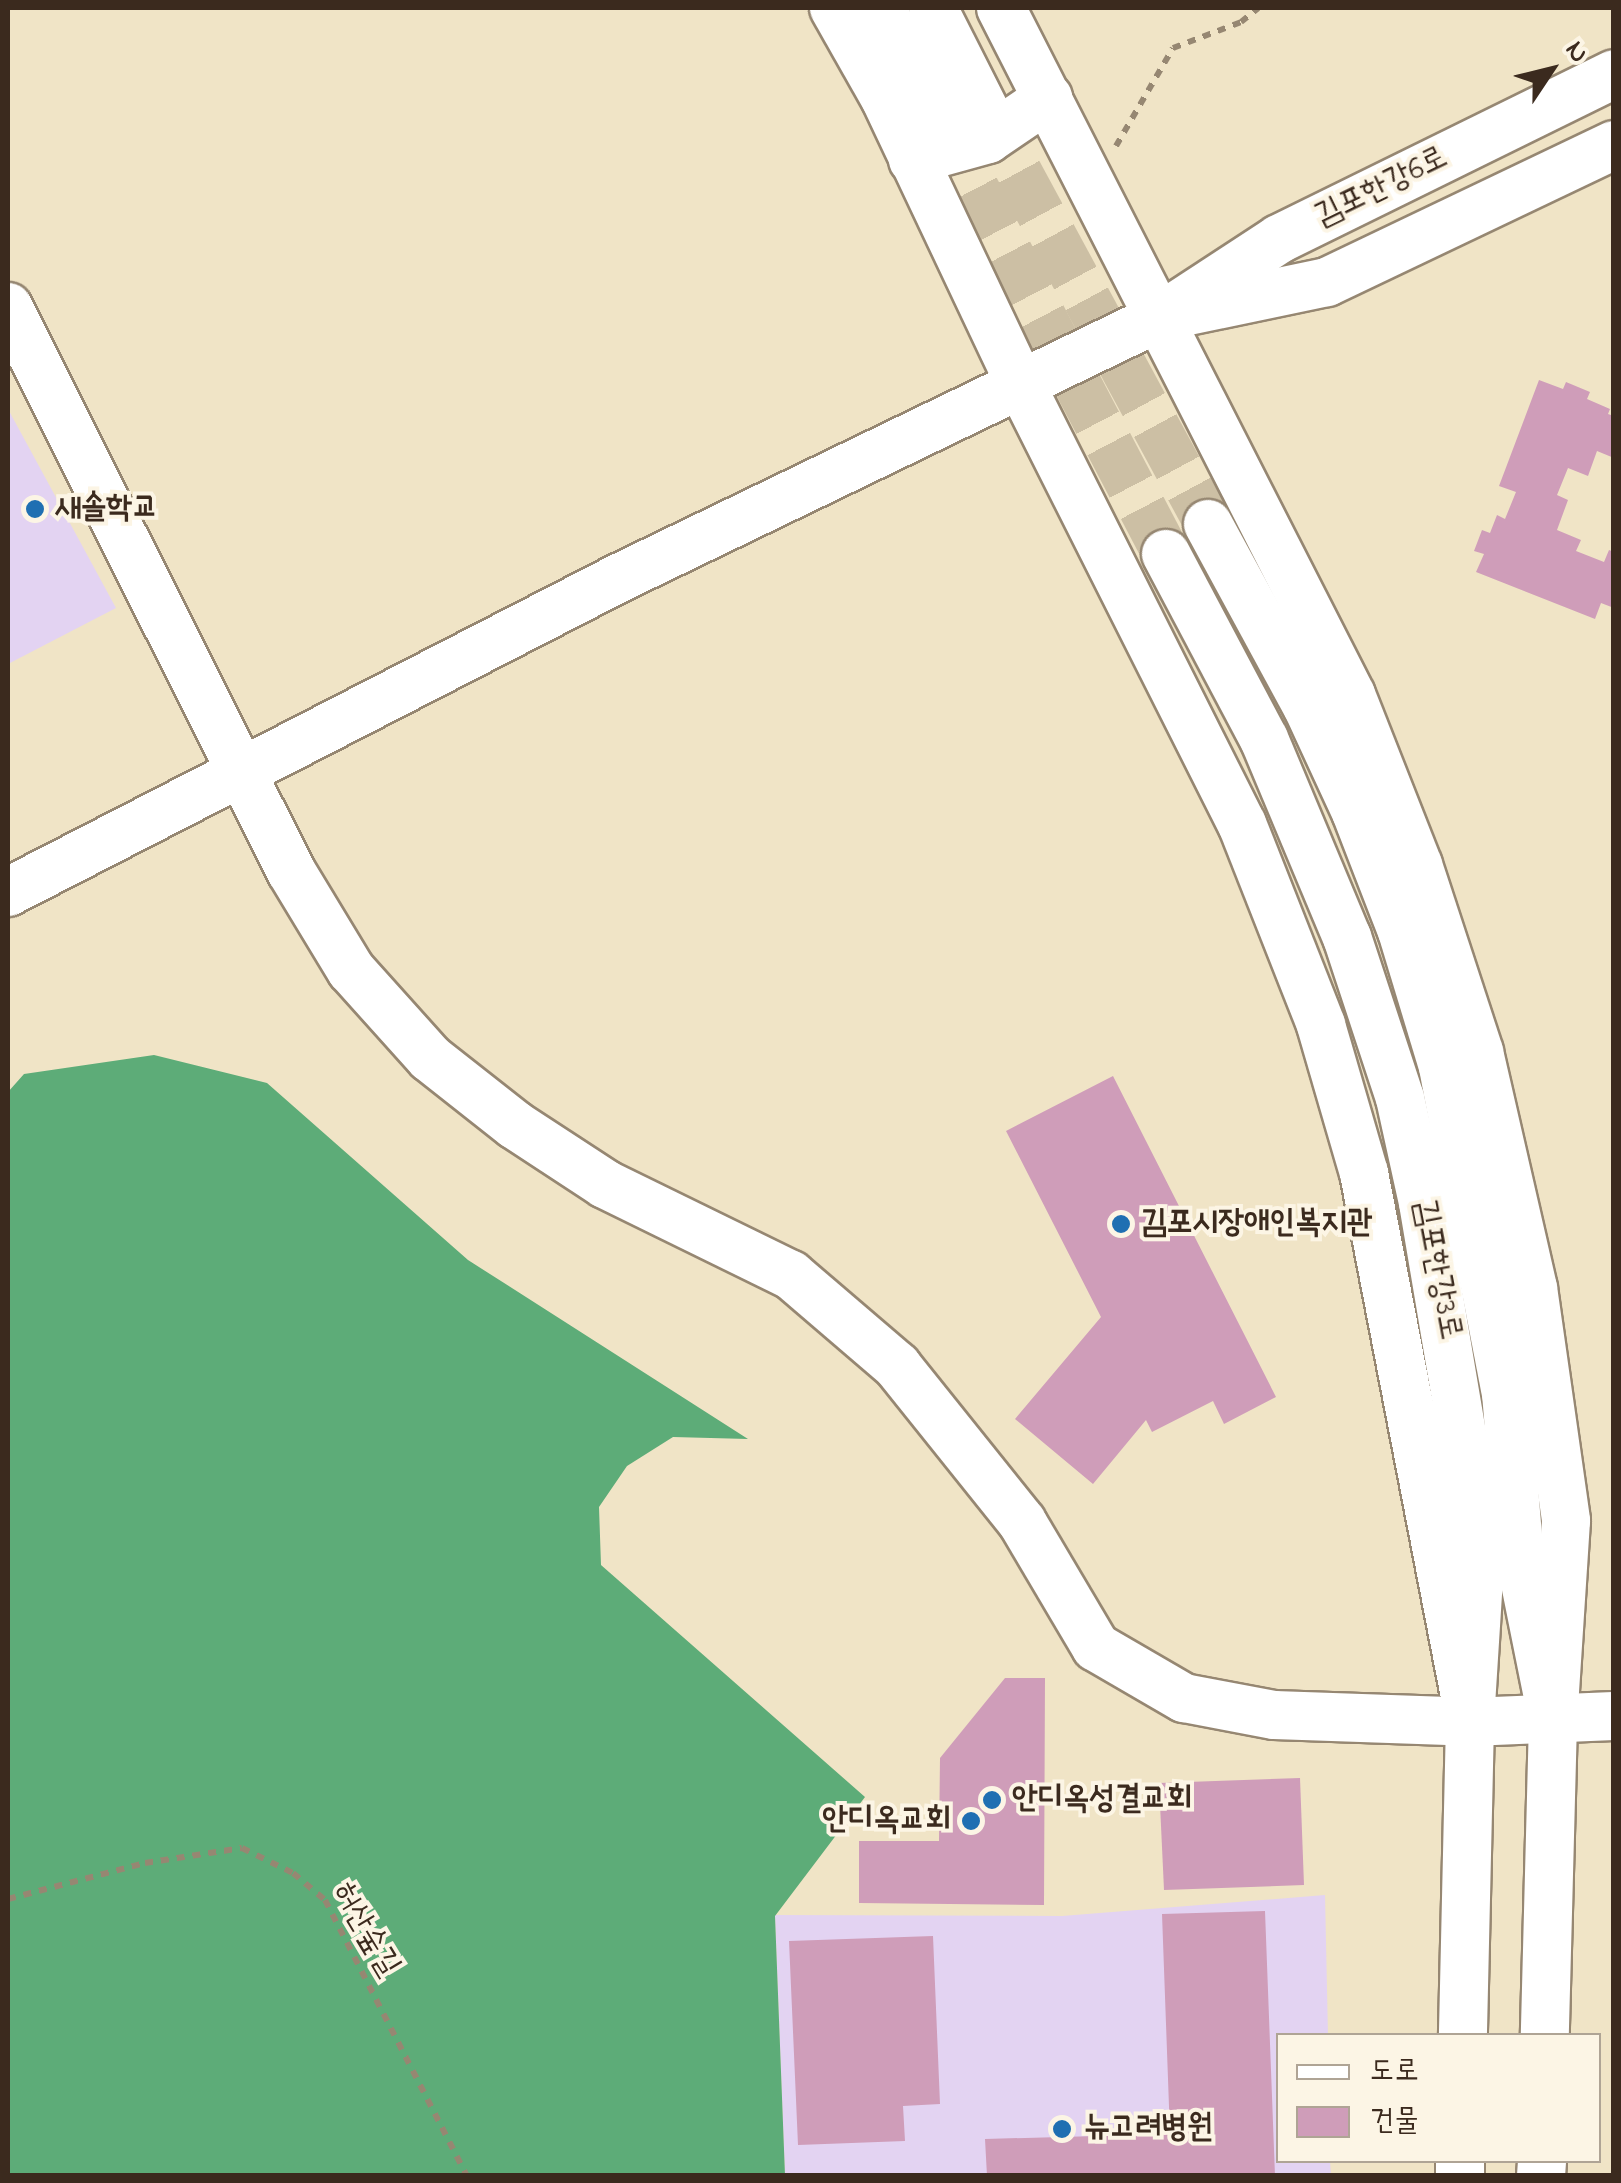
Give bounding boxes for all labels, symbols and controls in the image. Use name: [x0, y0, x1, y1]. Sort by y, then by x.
north arrow: [1501, 20, 1601, 120]
text: N: [1554, 33, 1598, 72]
street label: 김포한강6로: [1309, 139, 1455, 237]
place label: 새솔학교: [55, 490, 158, 528]
marker: 새솔학교: [24, 498, 46, 520]
street label: 김포한강3로: [1404, 1197, 1468, 1343]
place label: 김포시장애인복지관: [1141, 1205, 1373, 1243]
marker: 김포시장애인복지관: [1110, 1213, 1132, 1235]
place label: 안디옥성결교회: [1012, 1781, 1192, 1819]
marker: 안디옥성결교회: [981, 1789, 1003, 1811]
place label: 안디옥교회: [822, 1802, 951, 1840]
marker: 안디옥교회: [960, 1810, 982, 1832]
street label: 허산숲길: [321, 1876, 407, 1984]
legend: [1276, 2033, 1601, 2163]
text: 도로: [1370, 2050, 1418, 2094]
text: 건물: [1370, 2100, 1418, 2144]
place label: 뉴고려병원: [1084, 2110, 1213, 2148]
marker: 뉴고려병원: [1049, 2116, 1075, 2142]

